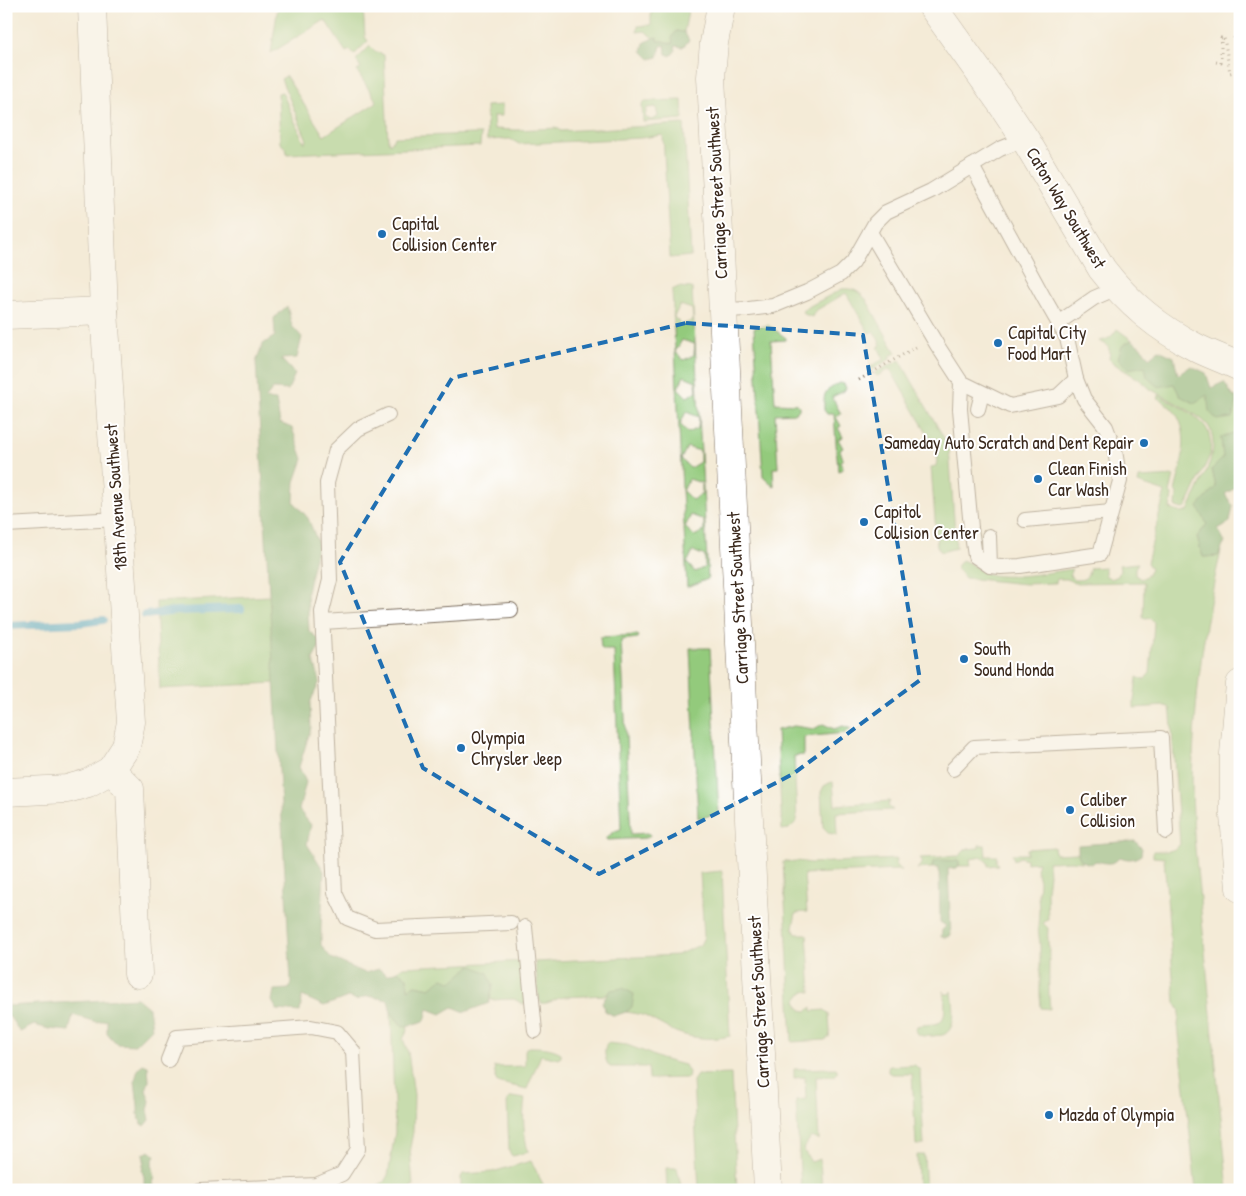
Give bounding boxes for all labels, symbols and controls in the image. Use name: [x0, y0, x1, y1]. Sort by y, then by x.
street label: Carriage Street Southwest: [699, 106, 733, 280]
street label: Caton Way Southwest: [1020, 142, 1113, 274]
place label: Capital Collision Center: [392, 211, 497, 257]
marker: Capital Collision Center: [376, 228, 388, 240]
place label: Capital City Food Mart: [1007, 320, 1087, 366]
marker: Capital City Food Mart: [992, 337, 1004, 349]
street label: 18th Avenue Southwest: [98, 422, 133, 571]
place label: Sameday Auto Scratch and Dent Repair: [884, 430, 1134, 455]
marker: Sameday Auto Scratch and Dent Repair: [1138, 437, 1150, 449]
place label: Clean Finish Car Wash: [1048, 456, 1127, 502]
marker: Clean Finish Car Wash: [1032, 473, 1044, 485]
place label: Capitol Collision Center: [874, 499, 979, 545]
street label: Carriage Street Southwest: [720, 511, 754, 685]
marker: Capitol Collision Center: [858, 516, 870, 528]
place label: South Sound Honda: [974, 636, 1054, 682]
marker: South Sound Honda: [958, 653, 970, 665]
place label: Olympia Chrysler Jeep: [471, 725, 562, 771]
marker: Olympia Chrysler Jeep: [455, 742, 467, 754]
place label: Caliber Collision: [1080, 787, 1135, 833]
marker: Caliber Collision: [1064, 804, 1076, 816]
street label: Carriage Street Southwest: [741, 915, 775, 1089]
place label: Mazda of Olympia: [1059, 1102, 1174, 1127]
marker: Mazda of Olympia: [1043, 1109, 1055, 1121]

